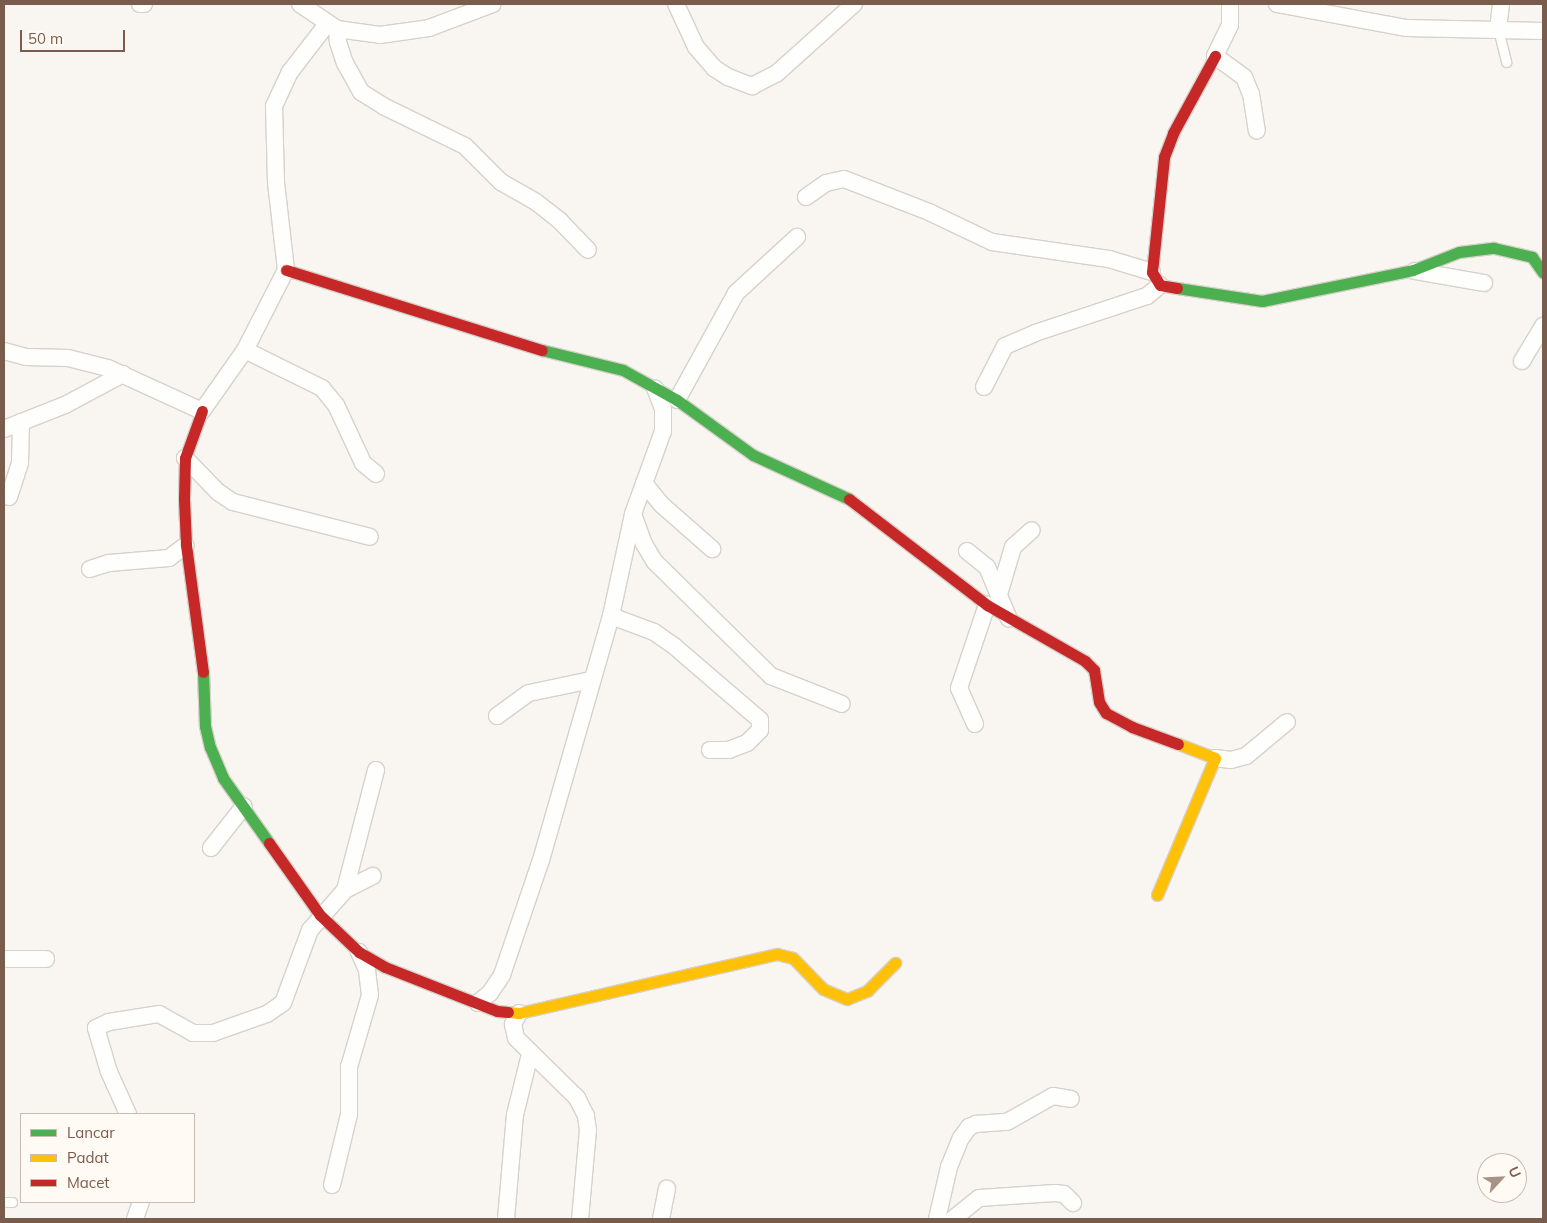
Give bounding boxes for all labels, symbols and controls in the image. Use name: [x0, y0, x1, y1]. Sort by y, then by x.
scale bar: [22, 20, 128, 52]
text: 50 m: [28, 29, 63, 48]
legend: [20, 1113, 195, 1203]
text: Lancar: [67, 1123, 115, 1142]
text: Padat: [67, 1148, 109, 1167]
north arrow: [1477, 1153, 1527, 1203]
text: U: [1504, 1164, 1525, 1181]
text: Macet: [67, 1173, 110, 1192]

